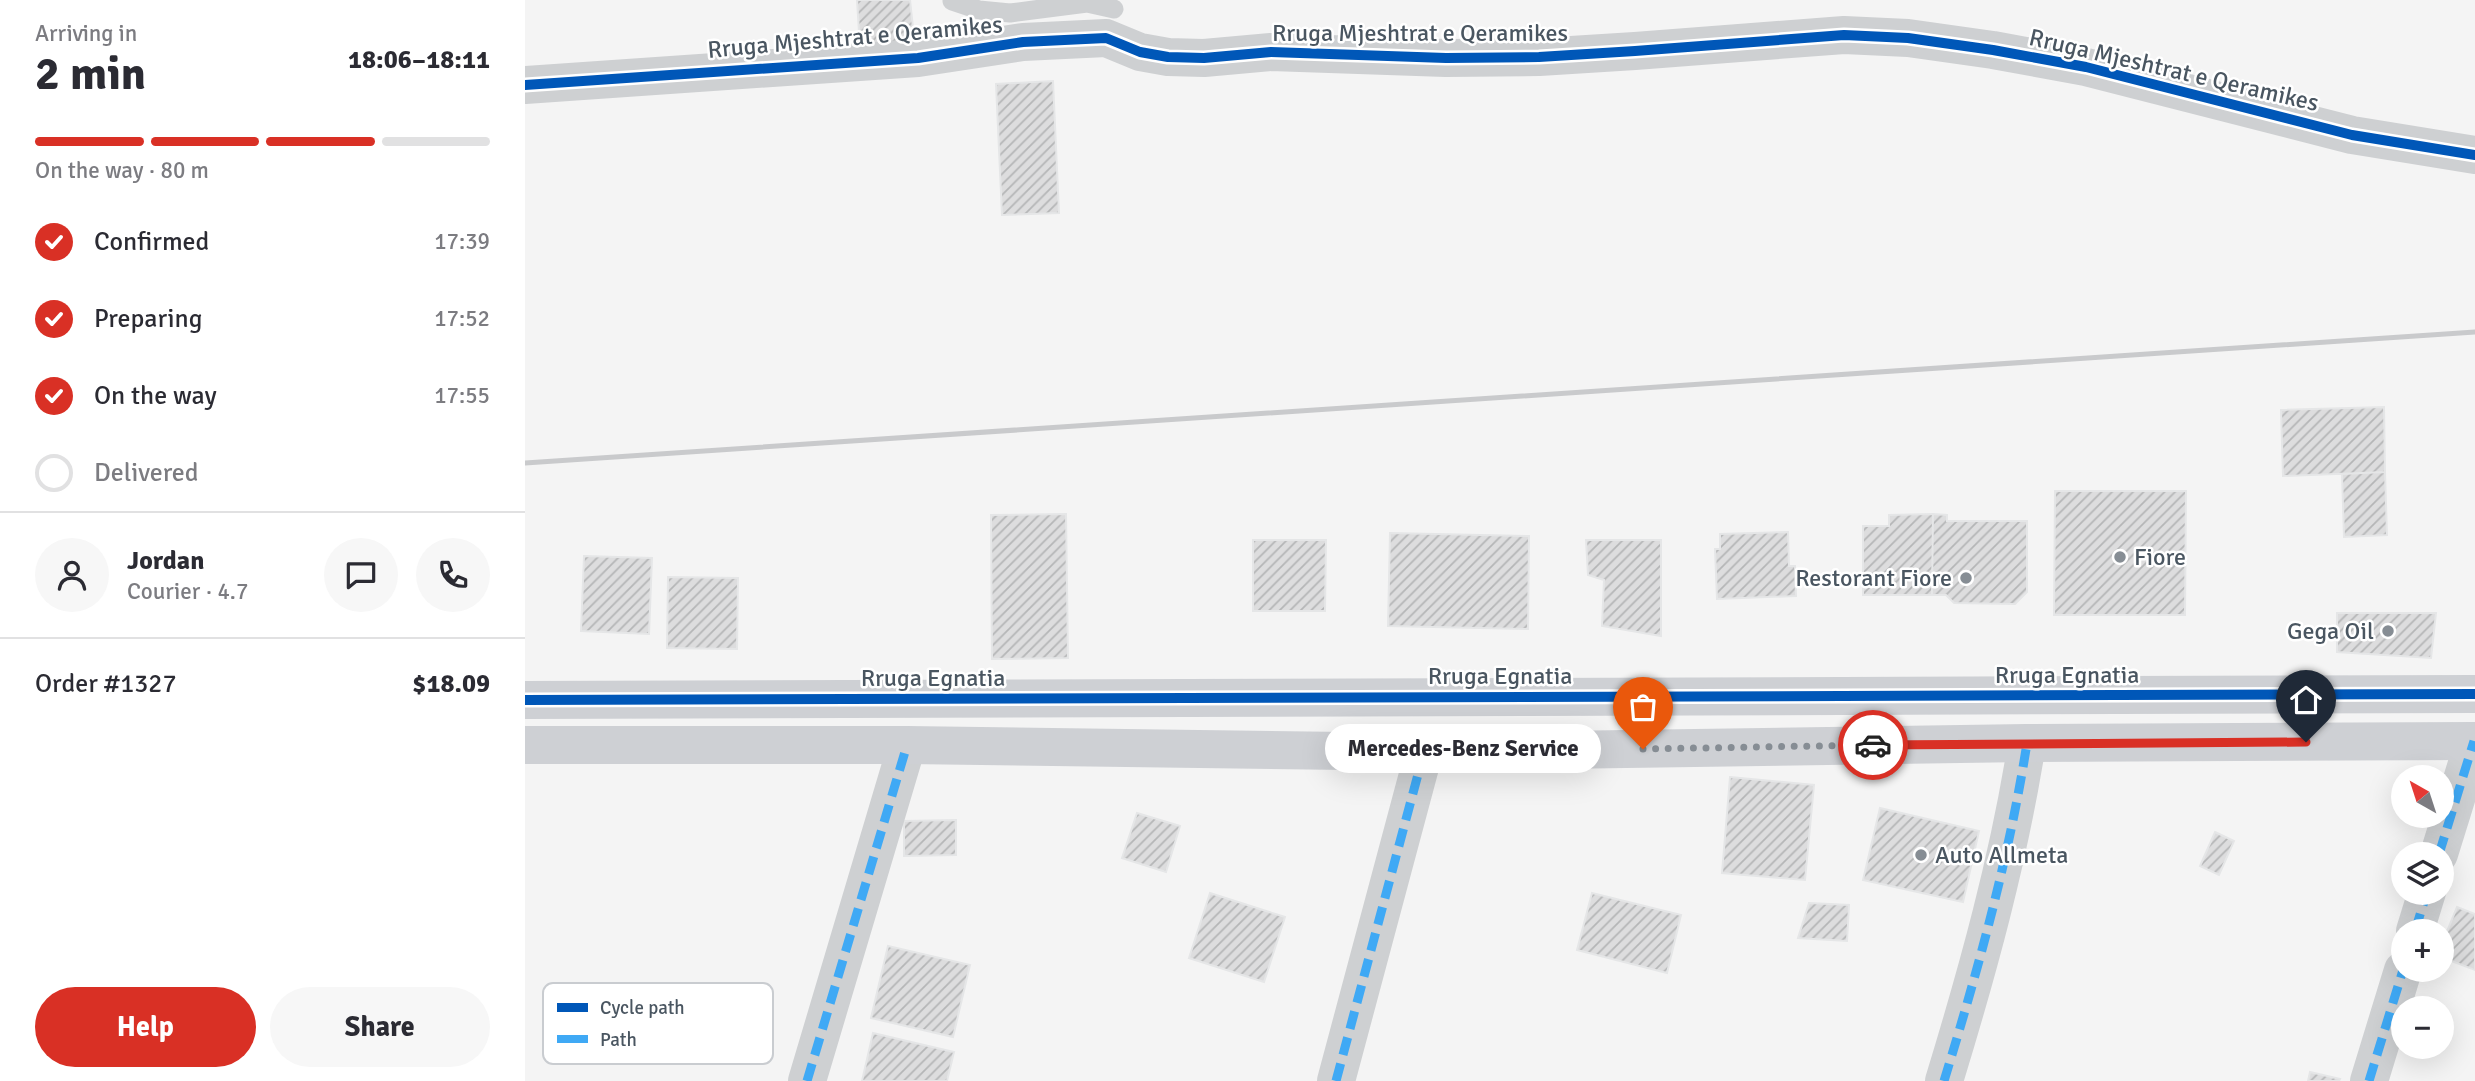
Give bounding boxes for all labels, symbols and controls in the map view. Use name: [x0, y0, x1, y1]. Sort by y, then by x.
street label: Rruga Mjeshtrat e Qeramikes: [706, 9, 1004, 65]
street label: Rruga Mjeshtrat e Qeramikes: [1272, 18, 1568, 48]
text: Arriving in: [35, 19, 137, 48]
street label: Rruga Mjeshtrat e Qeramikes: [2026, 22, 2322, 118]
text: 18:06–18:11: [348, 44, 490, 76]
text: 2 min: [35, 46, 146, 102]
text: On the way · 80 m: [35, 156, 209, 185]
icon: check: [35, 223, 73, 261]
text: Confirmed: [94, 226, 209, 258]
text: 17:39: [434, 227, 490, 256]
icon: check: [35, 300, 73, 338]
text: Preparing: [94, 303, 202, 335]
text: 17:52: [434, 304, 490, 333]
icon: check: [35, 377, 73, 415]
text: On the way: [94, 380, 217, 412]
text: 17:55: [434, 381, 490, 410]
text: Delivered: [94, 457, 199, 489]
button: person: [35, 538, 109, 612]
button: chat: [324, 538, 398, 612]
button: phone: [416, 538, 490, 612]
place label: Fiore: [2134, 542, 2186, 572]
text: Jordan: [127, 545, 204, 577]
marker: Fiore: [2112, 549, 2128, 565]
place label: Restorant Fiore: [1795, 563, 1952, 593]
marker: Restorant Fiore: [1958, 570, 1974, 586]
text: Courier · 4.7: [127, 577, 248, 606]
place label: Gega Oil: [2287, 616, 2374, 646]
marker: Gega Oil: [2380, 623, 2396, 639]
street label: Rruga Egnatia: [1995, 660, 2139, 690]
street label: Rruga Egnatia: [1428, 661, 1572, 691]
street label: Rruga Egnatia: [861, 663, 1005, 693]
text: Order #1327: [35, 668, 176, 700]
text: $18.09: [412, 668, 490, 700]
pin: [2276, 670, 2336, 742]
pin: [1613, 677, 1673, 749]
icon: home: [2287, 681, 2325, 719]
icon: bag: [1624, 688, 1662, 726]
courier: [1838, 710, 1908, 780]
callout: Mercedes-Benz Service: [1325, 724, 1601, 774]
icon: car: [1854, 726, 1892, 764]
text: Mercedes-Benz Service: [1347, 734, 1579, 763]
north arrow: [2391, 765, 2453, 828]
map controls: [2391, 765, 2454, 1059]
place label: Auto Allmeta: [1935, 840, 2068, 870]
button: layers: [2391, 842, 2454, 905]
marker: Auto Allmeta: [1913, 847, 1929, 863]
button: +: [2391, 919, 2454, 982]
legend: [543, 983, 773, 1064]
button: Help: [35, 987, 256, 1067]
button: Share: [270, 987, 490, 1067]
text: Cycle path: [600, 996, 685, 1020]
button: −: [2391, 996, 2454, 1059]
text: Path: [600, 1028, 637, 1052]

